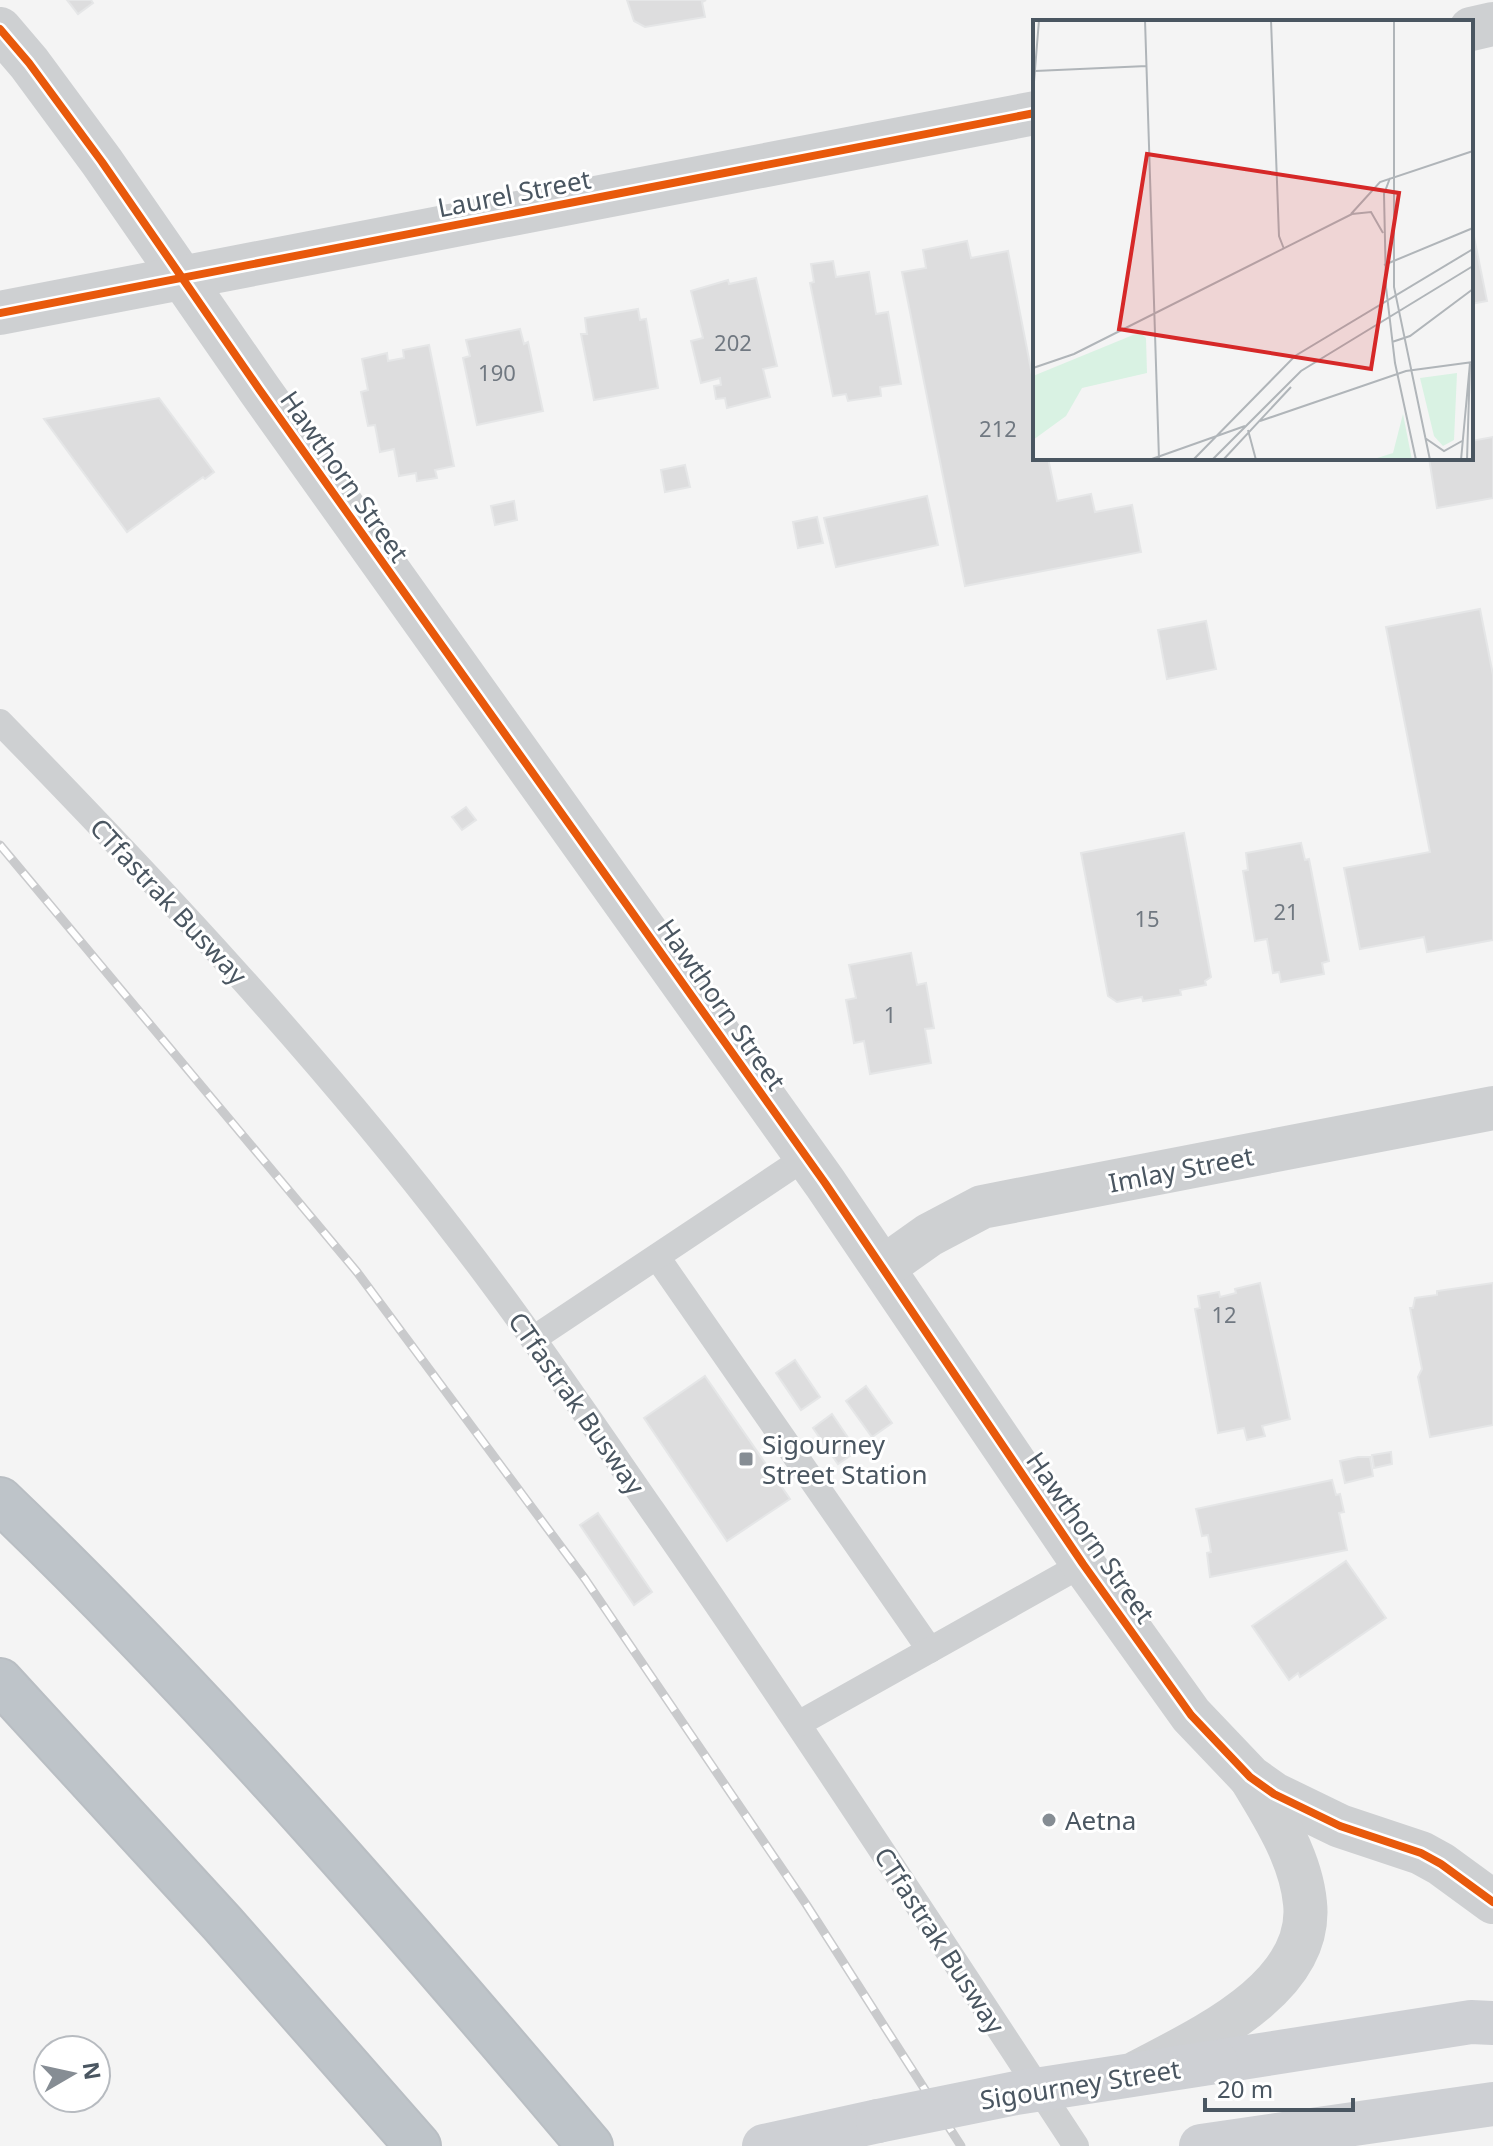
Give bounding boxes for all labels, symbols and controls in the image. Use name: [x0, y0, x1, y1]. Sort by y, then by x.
inset map: [1033, 20, 1473, 460]
street label: Laurel Street: [434, 161, 594, 225]
house number: 202: [714, 327, 752, 357]
house number: 190: [478, 357, 516, 387]
street label: Hawthorn Street: [272, 383, 418, 569]
house number: 212: [979, 413, 1017, 443]
street label: CTfastrak Busway: [82, 810, 256, 993]
house number: 21: [1273, 896, 1299, 926]
house number: 15: [1134, 903, 1160, 933]
street label: Hawthorn Street: [649, 911, 795, 1097]
house number: 1: [884, 999, 896, 1029]
street label: Imlay Street: [1105, 1137, 1257, 1201]
house number: 12: [1211, 1299, 1237, 1329]
street label: CTfastrak Busway: [500, 1304, 654, 1502]
place label: Sigourney Street Station: [762, 1426, 928, 1492]
street label: Hawthorn Street: [1018, 1444, 1164, 1630]
marker: Sigourney Street Station: [737, 1450, 755, 1468]
place label: Aetna: [1065, 1802, 1136, 1838]
marker: Aetna: [1040, 1811, 1058, 1829]
street label: CTfastrak Busway: [866, 1840, 1014, 2041]
north arrow: [32, 2034, 112, 2114]
street label: Sigourney Street: [977, 2050, 1183, 2118]
text: N: [77, 2060, 109, 2082]
scale bar: [1205, 2062, 1353, 2112]
text: 20 m: [1217, 2072, 1273, 2105]

